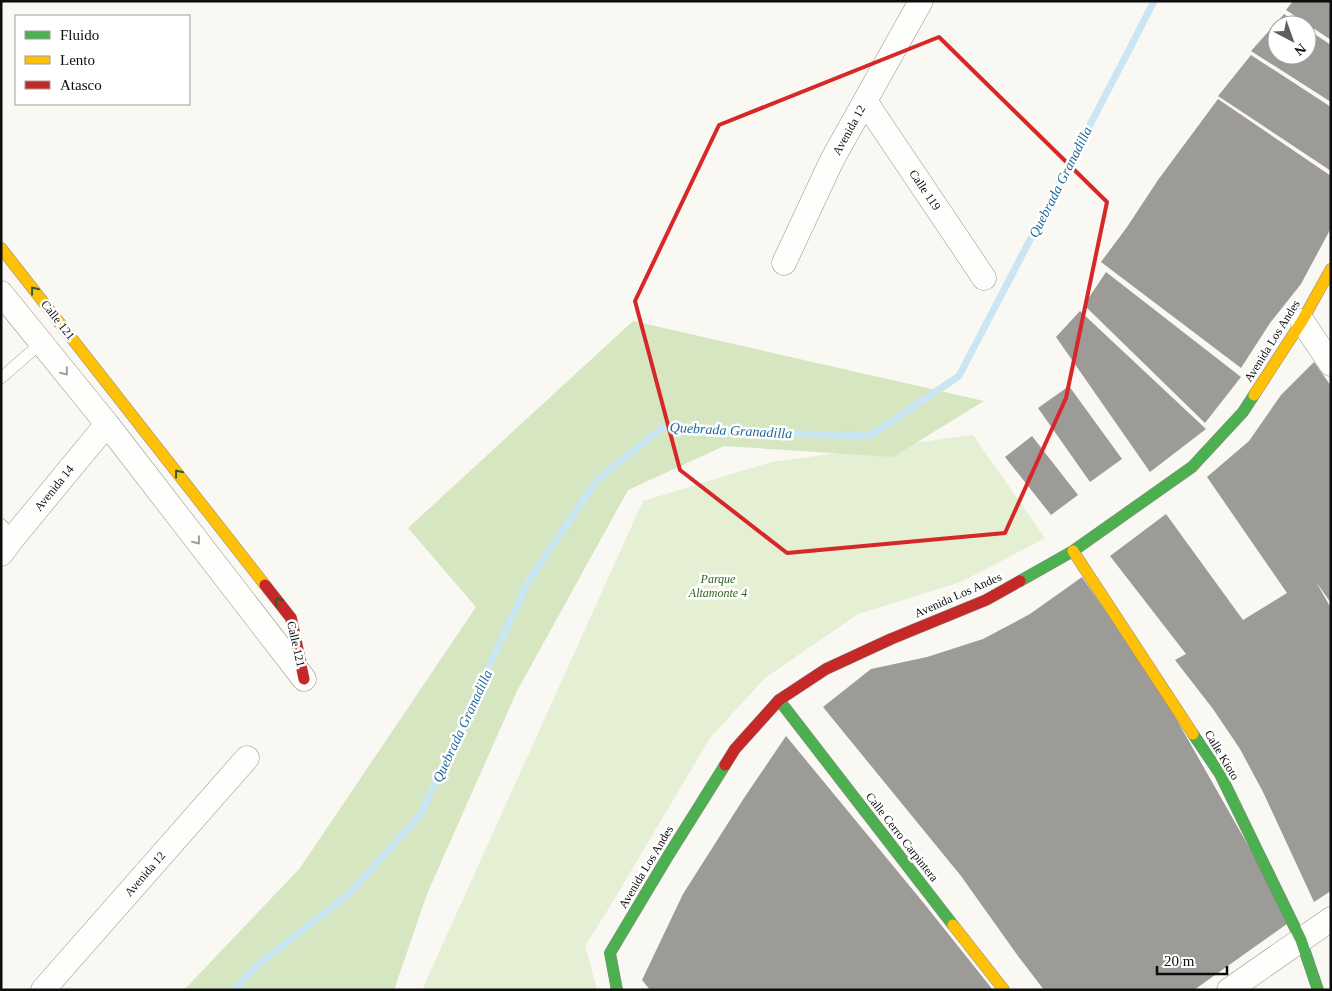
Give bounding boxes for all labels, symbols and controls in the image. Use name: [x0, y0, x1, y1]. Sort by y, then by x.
legend: [15, 15, 190, 105]
north arrow: [1267, 15, 1317, 65]
text: Fluido: [60, 27, 99, 43]
text: N: [1291, 40, 1309, 58]
text: Lento: [60, 52, 95, 68]
text: Atasco: [60, 77, 102, 93]
street label: Avenida 12: [830, 103, 868, 157]
water label: Quebrada Granadilla: [1026, 124, 1095, 240]
street label: Calle 119: [906, 167, 944, 213]
one-way arrow: [31, 286, 40, 296]
street label: Calle 121: [38, 297, 78, 343]
street label: Avenida Los Andes: [1241, 297, 1303, 384]
one-way arrow: [59, 366, 67, 375]
water label: Quebrada Granadilla: [669, 420, 793, 441]
street label: Avenida 14: [31, 462, 77, 514]
one-way arrow: [175, 470, 183, 479]
one-way arrow: [192, 535, 200, 544]
street label: Avenida Los Andes: [912, 569, 1004, 620]
park label: Parque Altamonte 4: [688, 572, 747, 600]
one-way arrow: [275, 597, 284, 607]
street label: Calle 121: [284, 620, 308, 668]
water label: Quebrada Granadilla: [430, 668, 495, 785]
street label: Calle Kioto: [1202, 728, 1242, 782]
street label: Calle Cerro Carpintera: [863, 790, 942, 885]
street label: Avenida Los Andes: [616, 823, 676, 911]
street label: Avenida 12: [122, 849, 168, 899]
scale bar: [1157, 944, 1227, 976]
text: 20 m: [1164, 953, 1195, 969]

